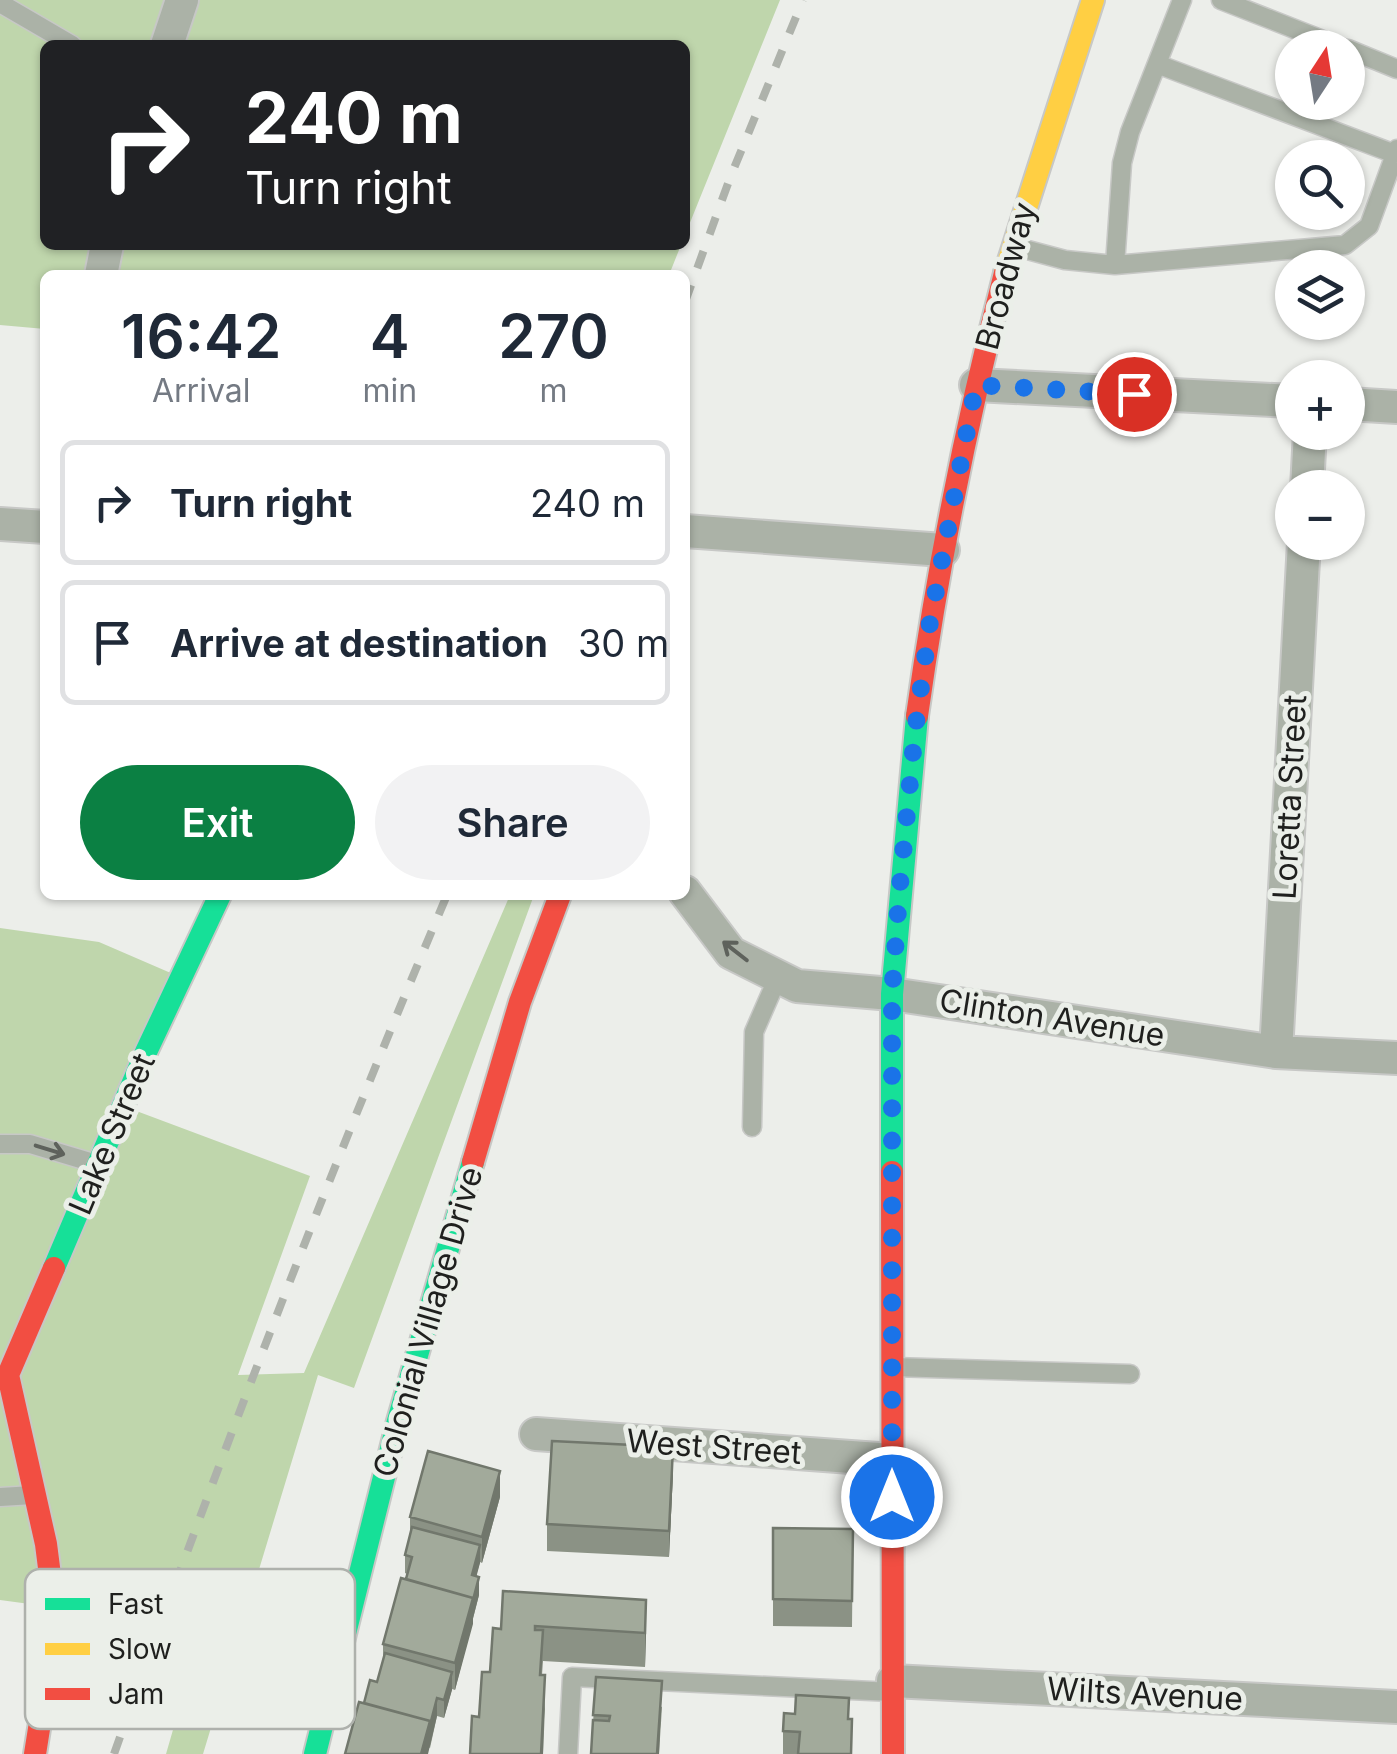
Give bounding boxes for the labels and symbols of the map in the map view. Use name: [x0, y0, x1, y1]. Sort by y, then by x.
north arrow: [1275, 30, 1365, 120]
street label: Broadway: [967, 198, 1044, 354]
pin: [1092, 352, 1177, 437]
street label: Loretta Street: [1265, 694, 1314, 900]
one-way arrow: [722, 941, 749, 963]
street label: Clinton Avenue: [937, 980, 1167, 1055]
street label: Lake Street: [60, 1048, 163, 1220]
one-way arrow: [34, 1142, 65, 1160]
street label: Colonial Village Drive: [365, 1162, 490, 1481]
street label: West Street: [625, 1421, 803, 1472]
position arrow: [840, 1445, 944, 1549]
legend: [25, 1569, 355, 1729]
text: Fast: [108, 1587, 164, 1621]
text: Slow: [108, 1632, 172, 1666]
street label: Wilts Avenue: [1046, 1669, 1244, 1718]
text: Jam: [108, 1677, 164, 1711]

